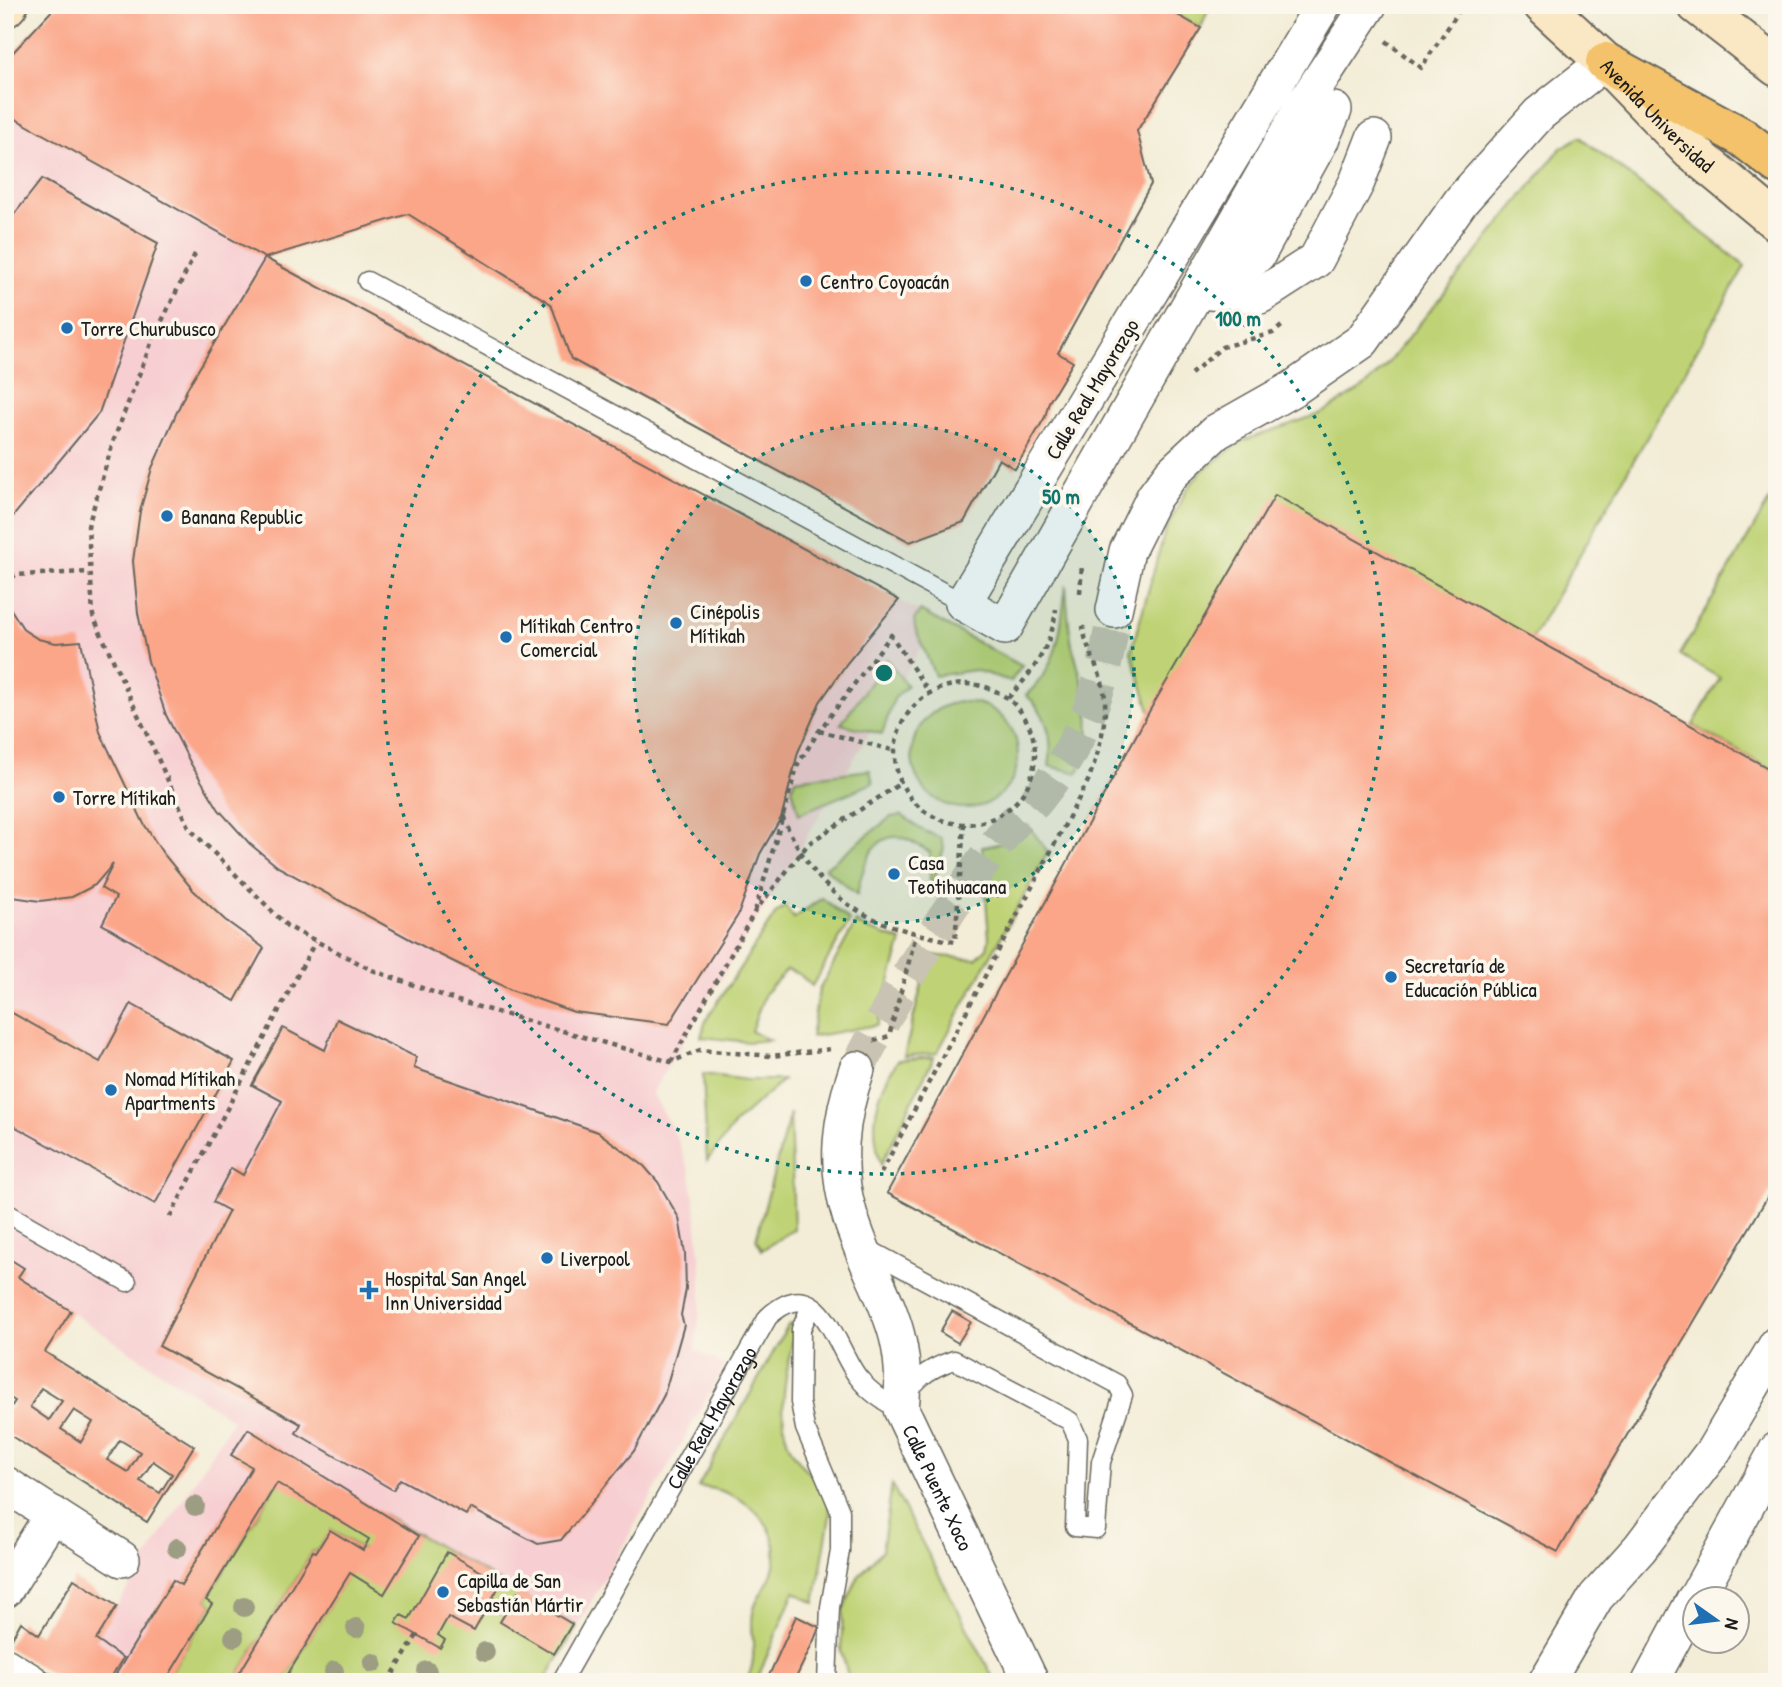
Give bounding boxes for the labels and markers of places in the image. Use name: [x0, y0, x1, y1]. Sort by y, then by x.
place label: Centro Coyoacán: [820, 267, 949, 296]
marker: Centro Coyoacán: [798, 273, 814, 289]
place label: Torre Churubusco: [81, 314, 216, 343]
marker: Torre Churubusco: [59, 320, 75, 336]
place label: Banana Republic: [181, 502, 303, 531]
marker: Banana Republic: [159, 508, 175, 524]
place label: Cinépolis Mítikah: [690, 597, 760, 650]
place label: Mítikah Centro Comercial: [520, 611, 633, 664]
marker: Cinépolis Mítikah: [668, 615, 684, 631]
marker: Mítikah Centro Comercial: [498, 629, 514, 645]
centre of rings: [872, 661, 896, 685]
place label: Torre Mítikah: [73, 783, 176, 812]
marker: Torre Mítikah: [51, 789, 67, 805]
place label: Casa Teotihuacana: [908, 848, 1006, 901]
marker: Casa Teotihuacana: [886, 866, 902, 882]
place label: Secretaría de Educación Pública: [1405, 951, 1537, 1004]
marker: Secretaría de Educación Pública: [1383, 969, 1399, 985]
place label: Nomad Mítikah Apartments: [125, 1064, 235, 1117]
marker: Nomad Mítikah Apartments: [103, 1082, 119, 1098]
place label: Liverpool: [561, 1244, 630, 1273]
marker: Liverpool: [539, 1250, 555, 1266]
place label: Hospital San Angel Inn Universidad: [385, 1264, 527, 1317]
marker: Hospital San Angel Inn Universidad: [359, 1280, 379, 1300]
place label: Capilla de San Sebastián Mártir: [457, 1566, 583, 1619]
marker: Capilla de San Sebastián Mártir: [435, 1584, 451, 1600]

